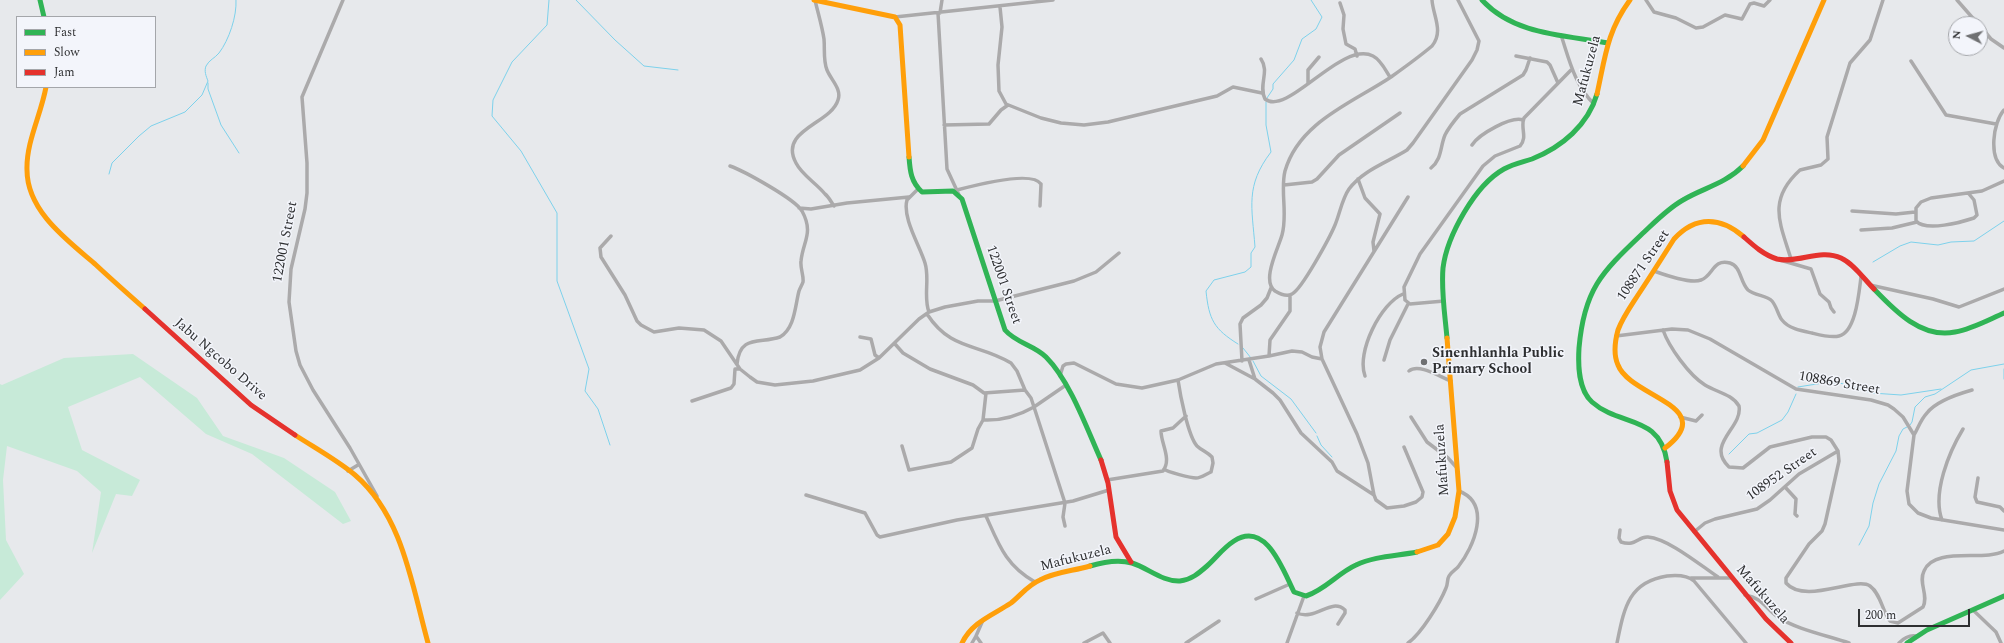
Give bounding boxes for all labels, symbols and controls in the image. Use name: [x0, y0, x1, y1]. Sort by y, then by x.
legend: [16, 16, 156, 88]
north arrow: [1948, 16, 1988, 56]
text: Fast: [54, 23, 76, 42]
text: N: [1948, 29, 1965, 40]
street label: Mafukuzela: [1570, 34, 1606, 108]
text: Slow: [54, 43, 79, 62]
text: Jam: [54, 63, 75, 82]
street label: 122001 Street: [270, 200, 302, 284]
street label: 108871 Street: [1614, 227, 1674, 305]
street label: 122001 Street: [982, 243, 1024, 327]
street label: Jabu Ngcobo Drive: [170, 315, 270, 405]
place label: Sinenhlanhla Public Primary School: [1432, 346, 1564, 378]
marker: Sinenhlanhla Public Primary School: [1419, 357, 1429, 367]
street label: 108869 Street: [1797, 369, 1881, 399]
street label: Mafukuzela: [1432, 423, 1454, 497]
street label: 108952 Street: [1744, 445, 1820, 505]
street label: Mafukuzela: [1039, 542, 1113, 576]
street label: Mafukuzela: [1732, 562, 1792, 628]
scale bar: [1860, 601, 1972, 627]
text: 200 m: [1865, 606, 1896, 625]

